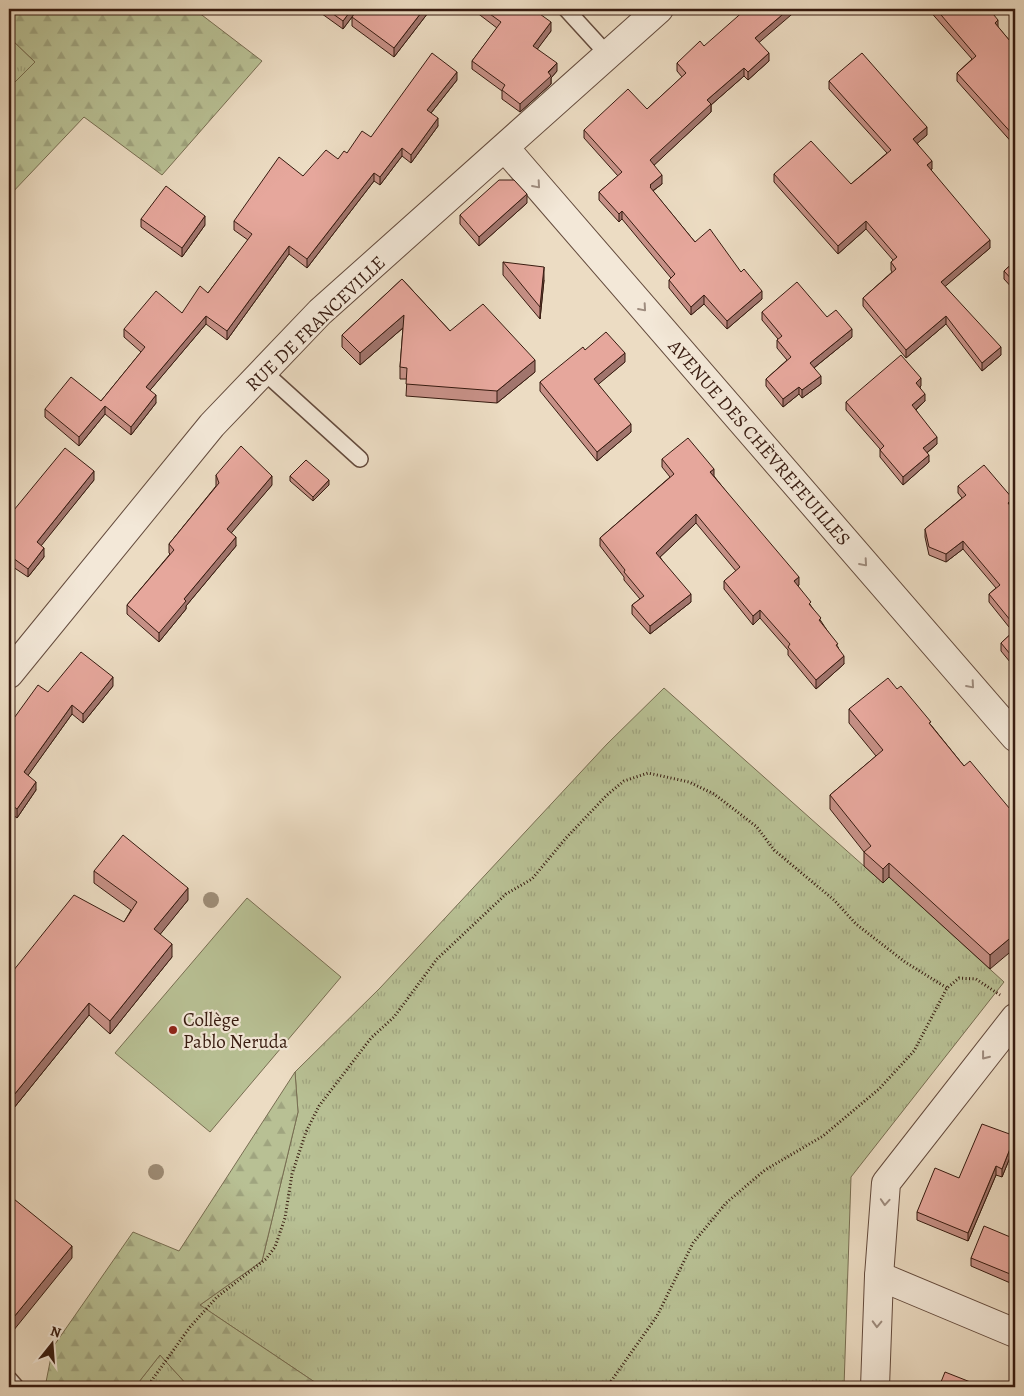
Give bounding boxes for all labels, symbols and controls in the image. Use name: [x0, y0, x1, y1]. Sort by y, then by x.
one-way arrow: [531, 179, 540, 188]
street label: RUE DE FRANCEVILLE: [240, 250, 391, 397]
one-way arrow: [637, 302, 646, 311]
street label: AVENUE DES CHÈVREFEUILLES: [662, 333, 856, 551]
one-way arrow: [858, 557, 867, 566]
one-way arrow: [965, 680, 974, 689]
place label: Collège Pablo Neruda: [183, 1007, 288, 1055]
marker: Collège Pablo Neruda: [167, 1024, 179, 1036]
one-way arrow: [983, 1050, 991, 1059]
one-way arrow: [879, 1198, 890, 1206]
north arrow: [28, 1318, 78, 1368]
one-way arrow: [872, 1320, 883, 1328]
text: N: [48, 1321, 63, 1343]

